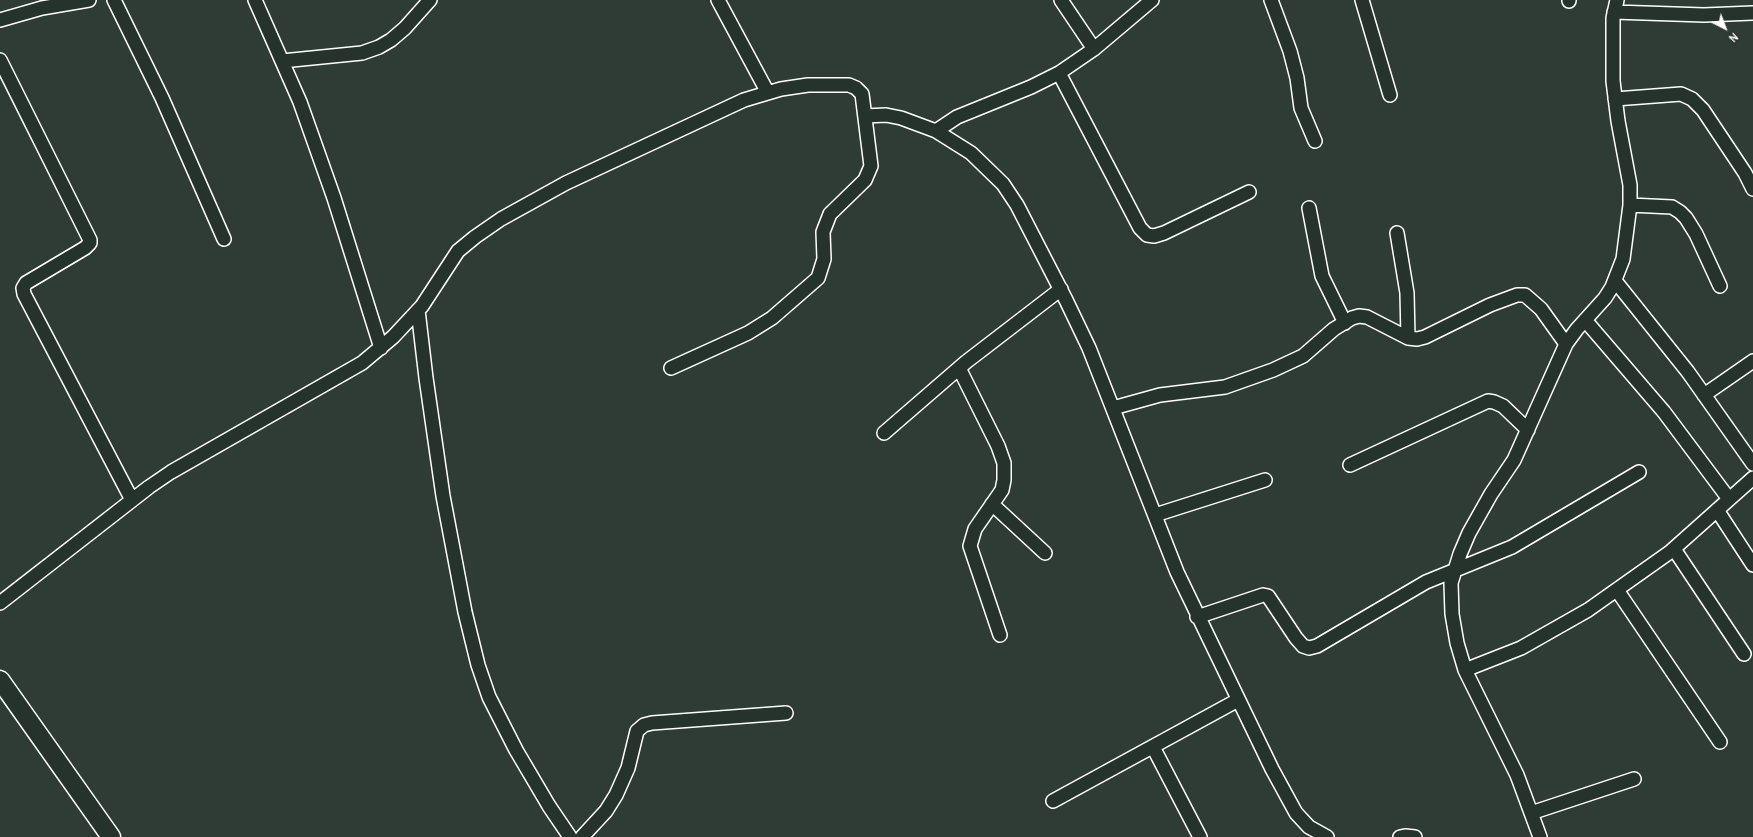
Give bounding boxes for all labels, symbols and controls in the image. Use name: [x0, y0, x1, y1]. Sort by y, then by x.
north arrow: [1705, 8, 1745, 48]
text: N: [1726, 30, 1740, 45]

